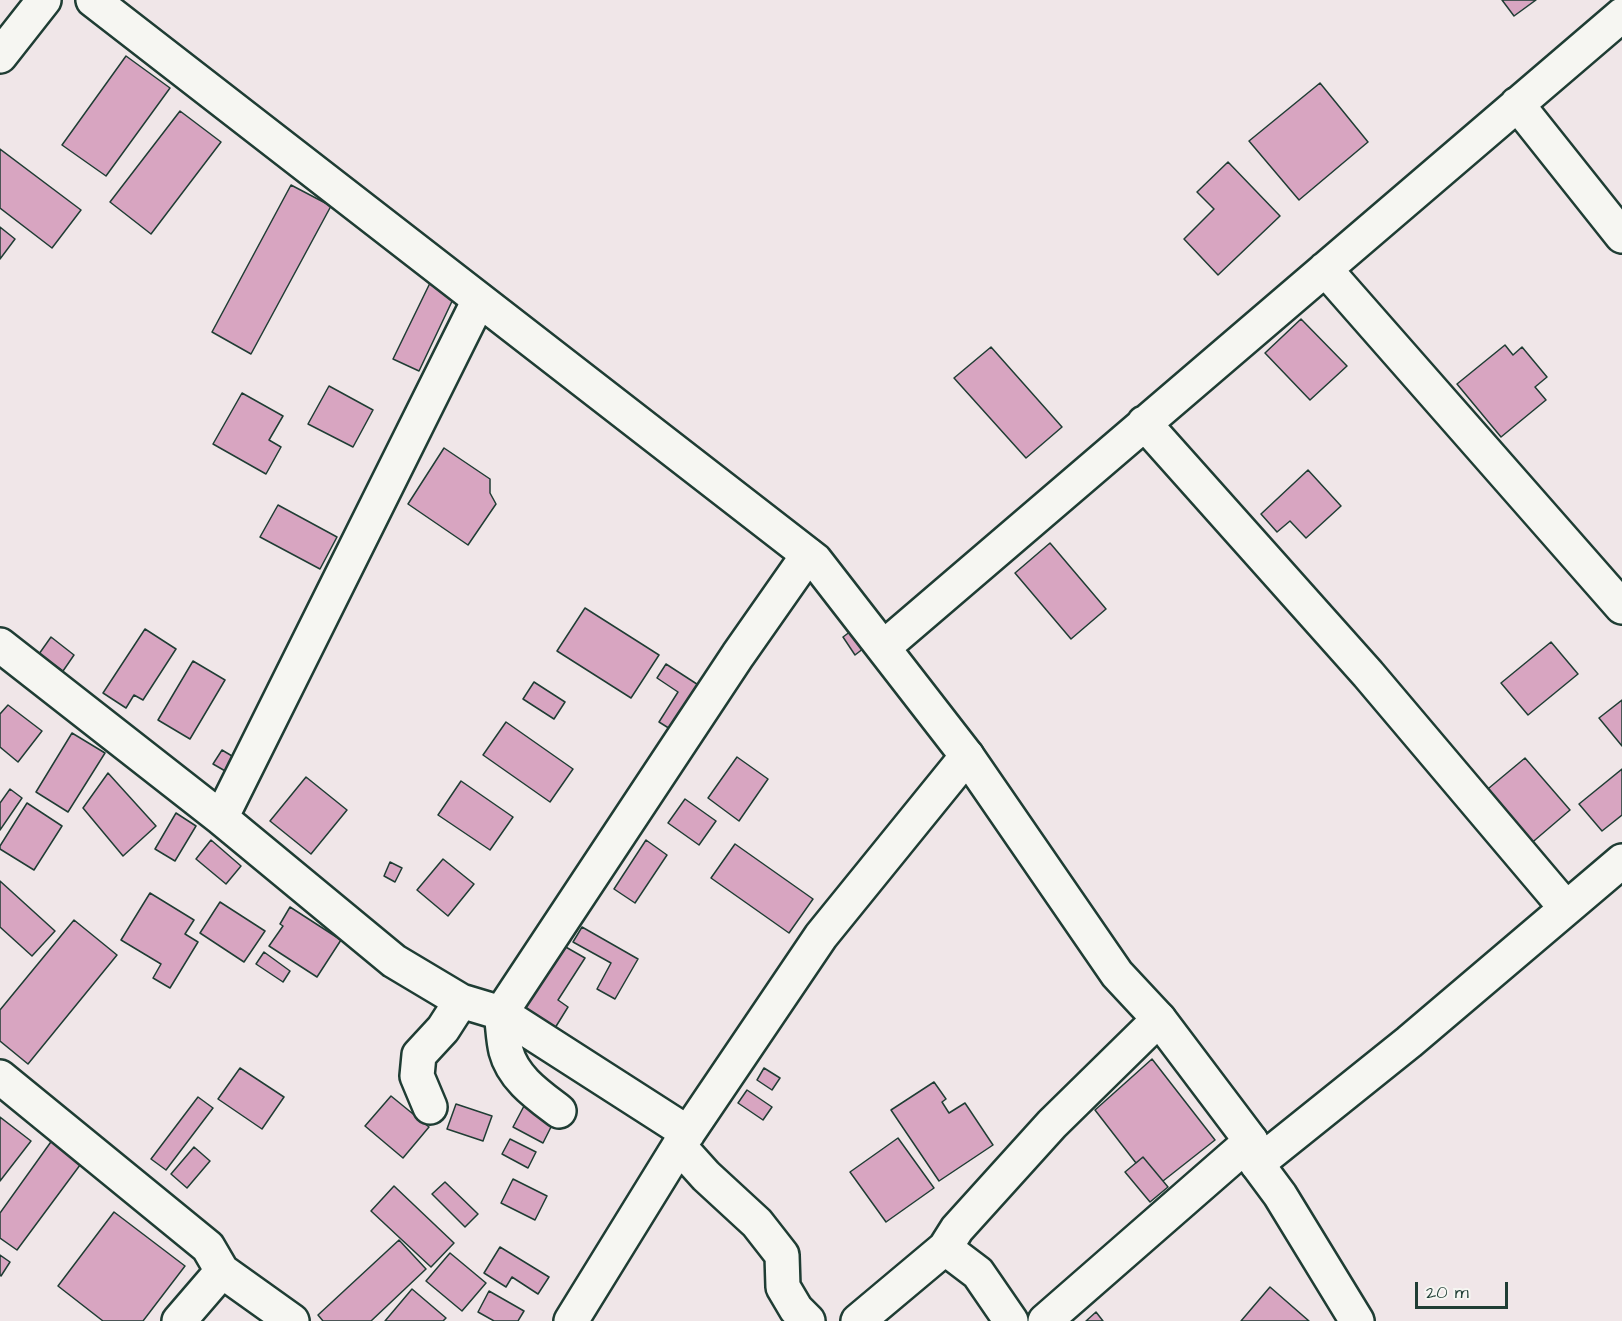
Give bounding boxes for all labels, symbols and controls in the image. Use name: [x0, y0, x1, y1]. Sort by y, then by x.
scale bar: [1418, 1270, 1511, 1308]
text: 20 m: [1426, 1280, 1469, 1305]

